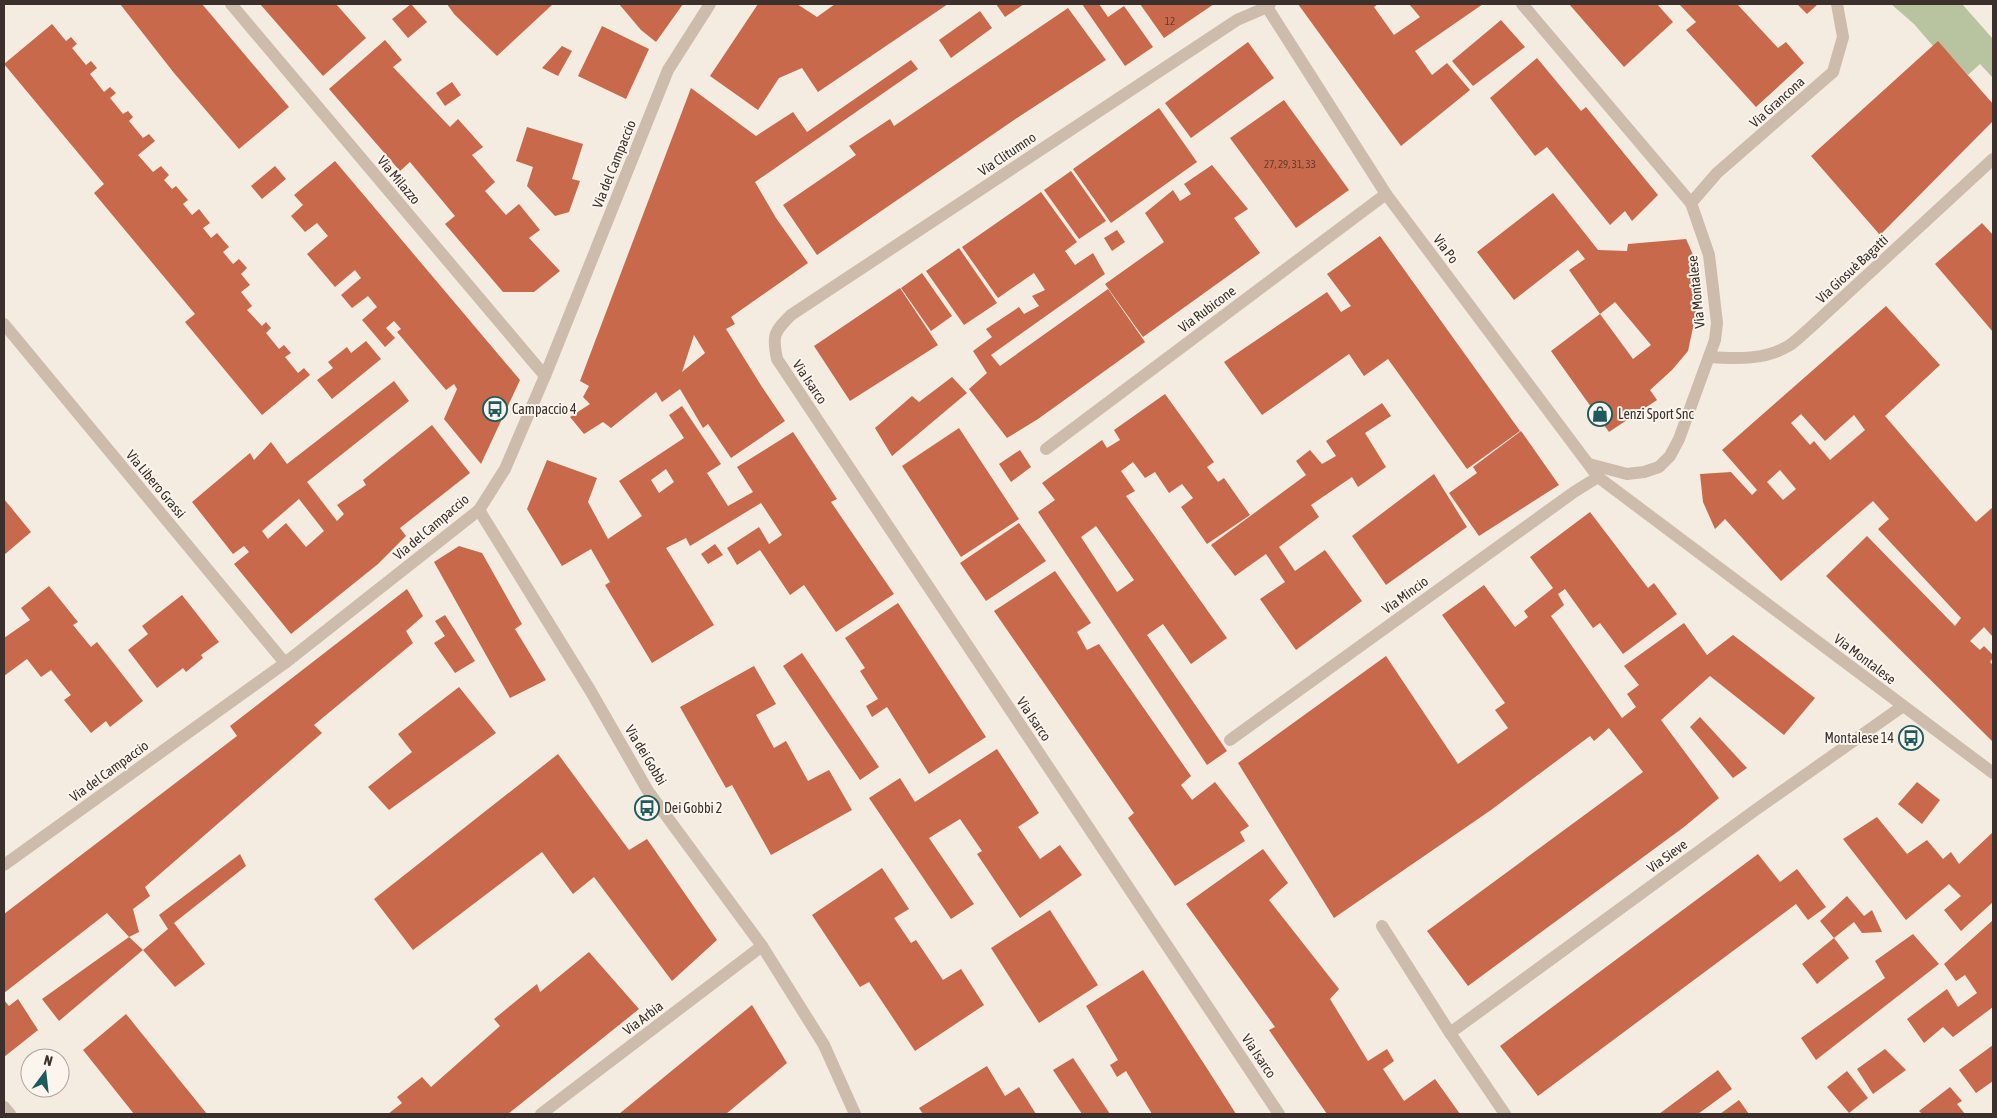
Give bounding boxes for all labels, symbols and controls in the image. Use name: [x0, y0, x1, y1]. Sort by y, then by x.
house number: 12: [1165, 15, 1175, 27]
street label: Via Grancona: [1746, 73, 1808, 131]
street label: Via del Campaccio: [589, 118, 639, 210]
street label: Via Clitumno: [975, 129, 1039, 179]
street label: Via Milazzo: [374, 153, 424, 207]
house number: 27, 29, 31, 33: [1264, 158, 1316, 170]
street label: Via Po: [1430, 231, 1462, 267]
street label: Via Giosuè Bagatti: [1813, 232, 1891, 306]
street label: Via Montalese: [1684, 255, 1708, 329]
street label: Via Rubicone: [1175, 282, 1239, 336]
street label: Via Isarco: [790, 357, 830, 407]
bus stop icon: Campaccio 4: [482, 396, 508, 422]
place label: Campaccio 4: [512, 401, 577, 417]
shop icon: Lenzi Sport Snc: [1587, 401, 1613, 427]
place label: Lenzi Sport Snc: [1618, 406, 1694, 422]
street label: Via Libero Grassi: [123, 447, 189, 521]
street label: Via del Campaccio: [390, 491, 472, 563]
street label: Via Mincio: [1379, 573, 1431, 617]
street label: Via Montalese: [1831, 631, 1899, 687]
street label: Via Isarco: [1014, 694, 1054, 744]
street label: Via dei Gobbi: [622, 722, 670, 788]
bus stop icon: Montalese 14: [1898, 725, 1924, 751]
place label: Montalese 14: [1824, 730, 1894, 746]
street label: Via del Campaccio: [67, 737, 151, 805]
bus stop icon: Dei Gobbi 2: [634, 795, 660, 821]
place label: Dei Gobbi 2: [664, 800, 722, 816]
street label: Via Sieve: [1644, 836, 1690, 876]
street label: Via Arbia: [620, 998, 666, 1038]
street label: Via Isarco: [1239, 1031, 1279, 1081]
north arrow: [20, 1048, 70, 1098]
text: N: [42, 1052, 54, 1069]

